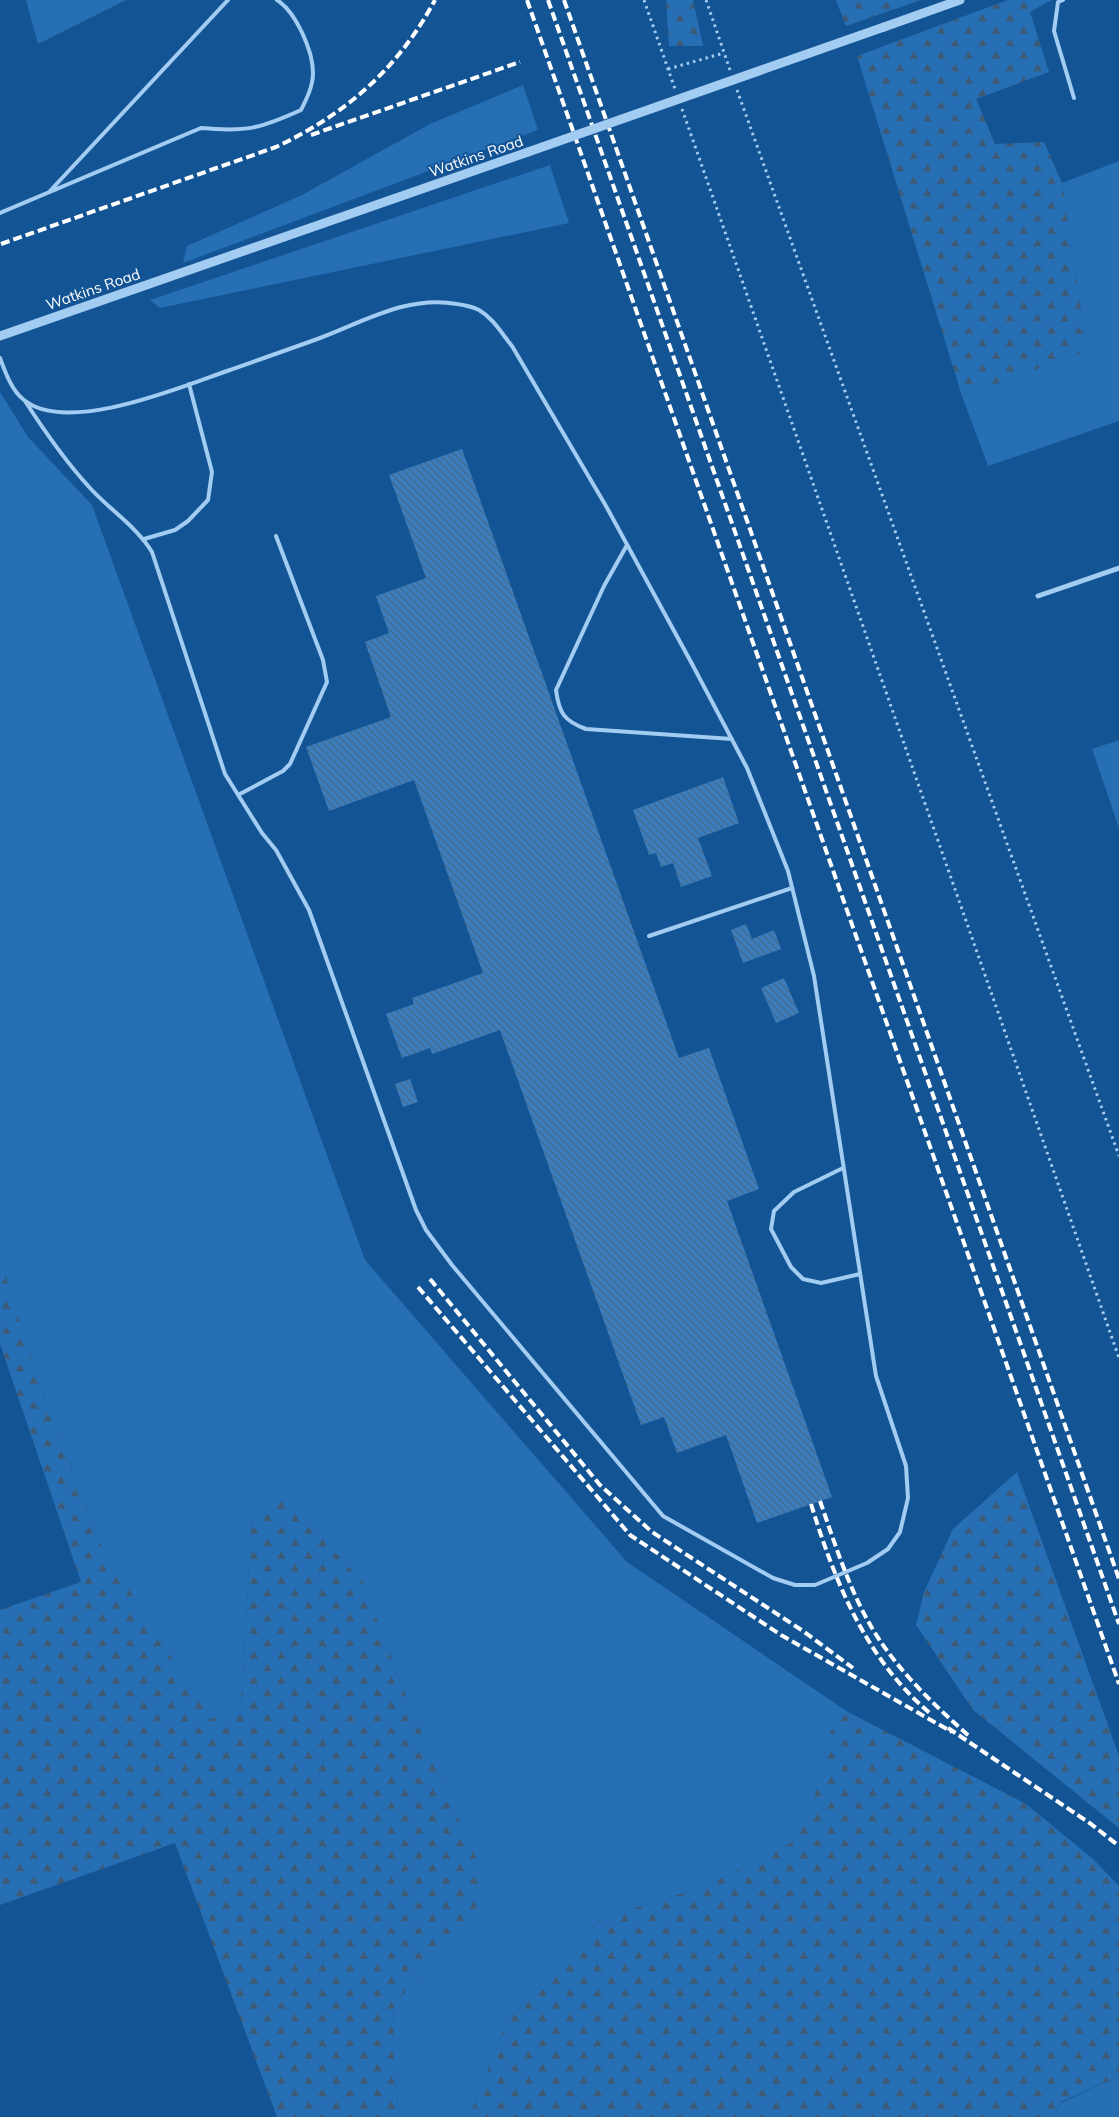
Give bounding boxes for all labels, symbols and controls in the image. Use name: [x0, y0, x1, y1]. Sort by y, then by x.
street label: Watkins Road: [426, 131, 526, 181]
street label: Watkins Road: [43, 264, 143, 314]

